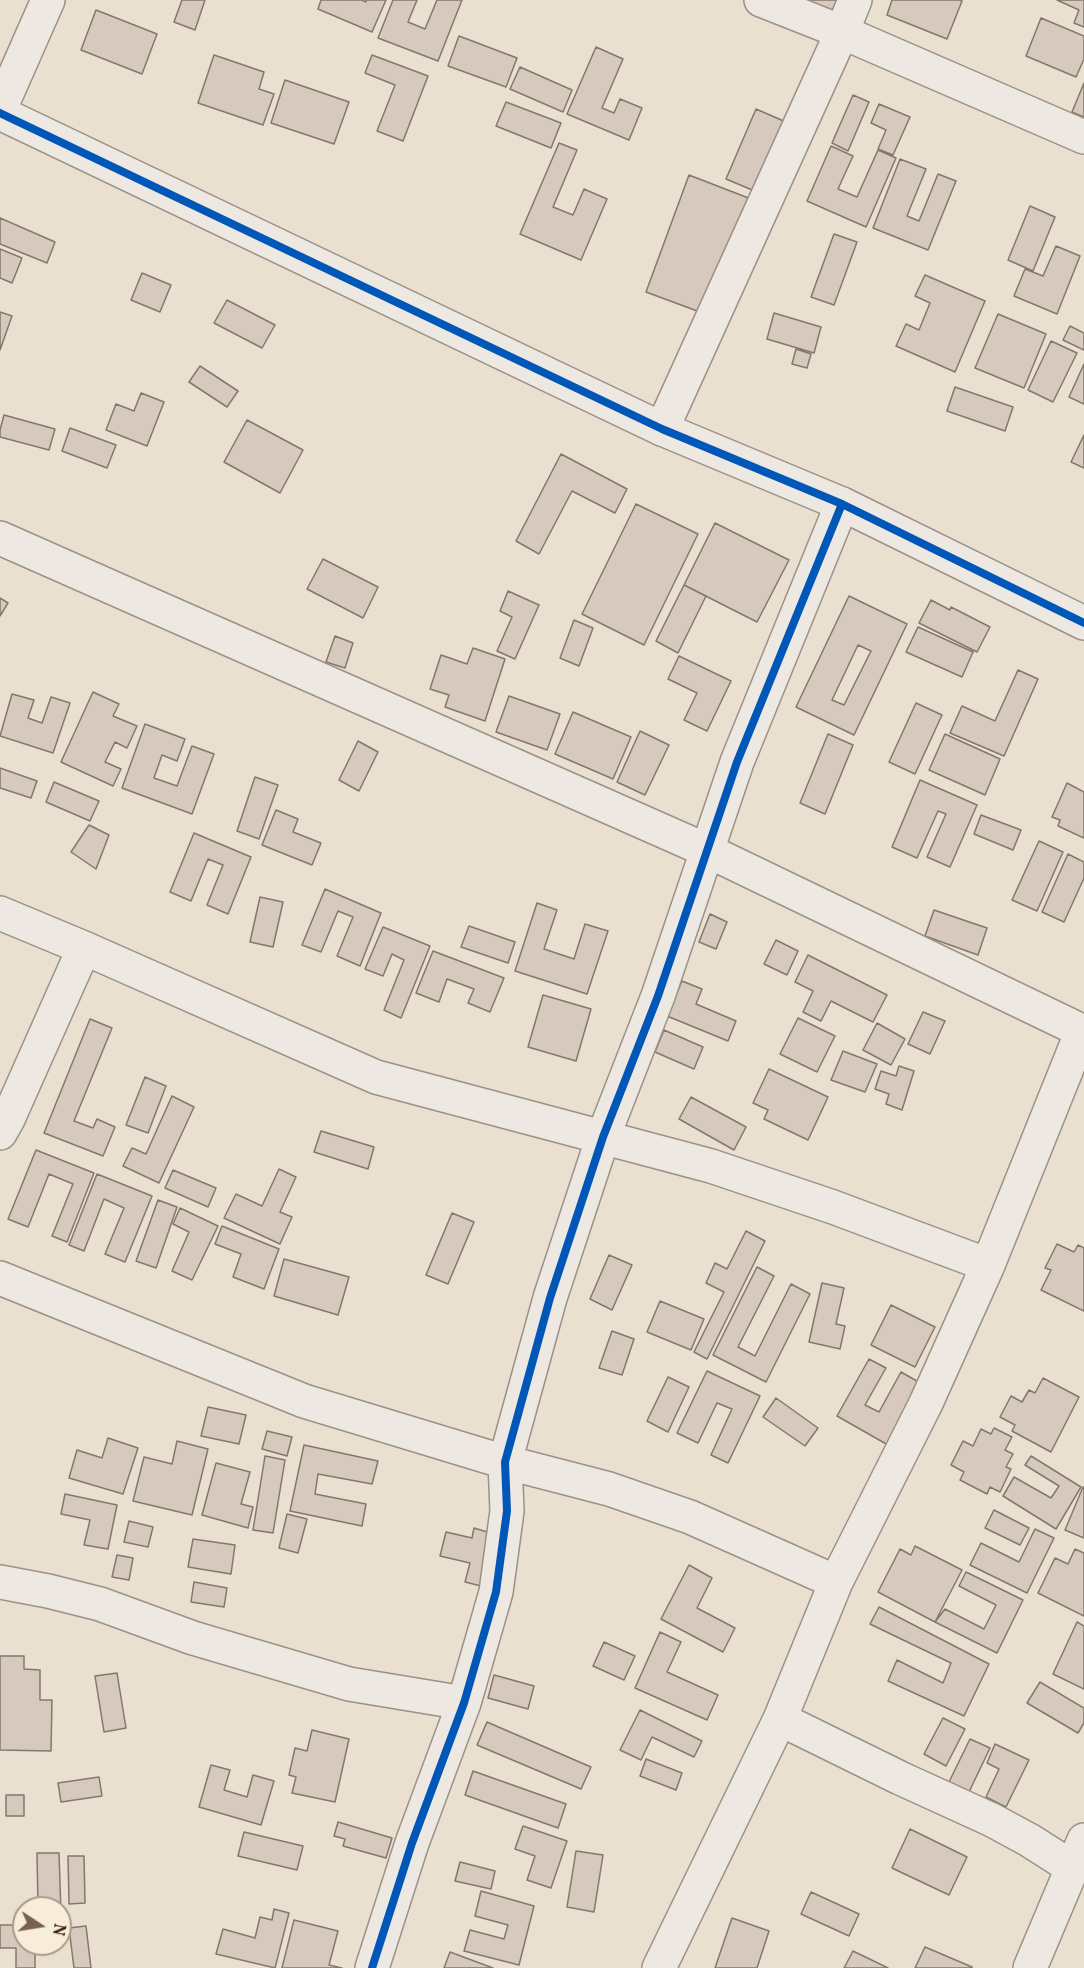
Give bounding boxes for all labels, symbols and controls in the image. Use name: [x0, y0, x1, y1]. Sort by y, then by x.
north arrow: [12, 1896, 72, 1956]
text: N: [46, 1921, 70, 1937]

